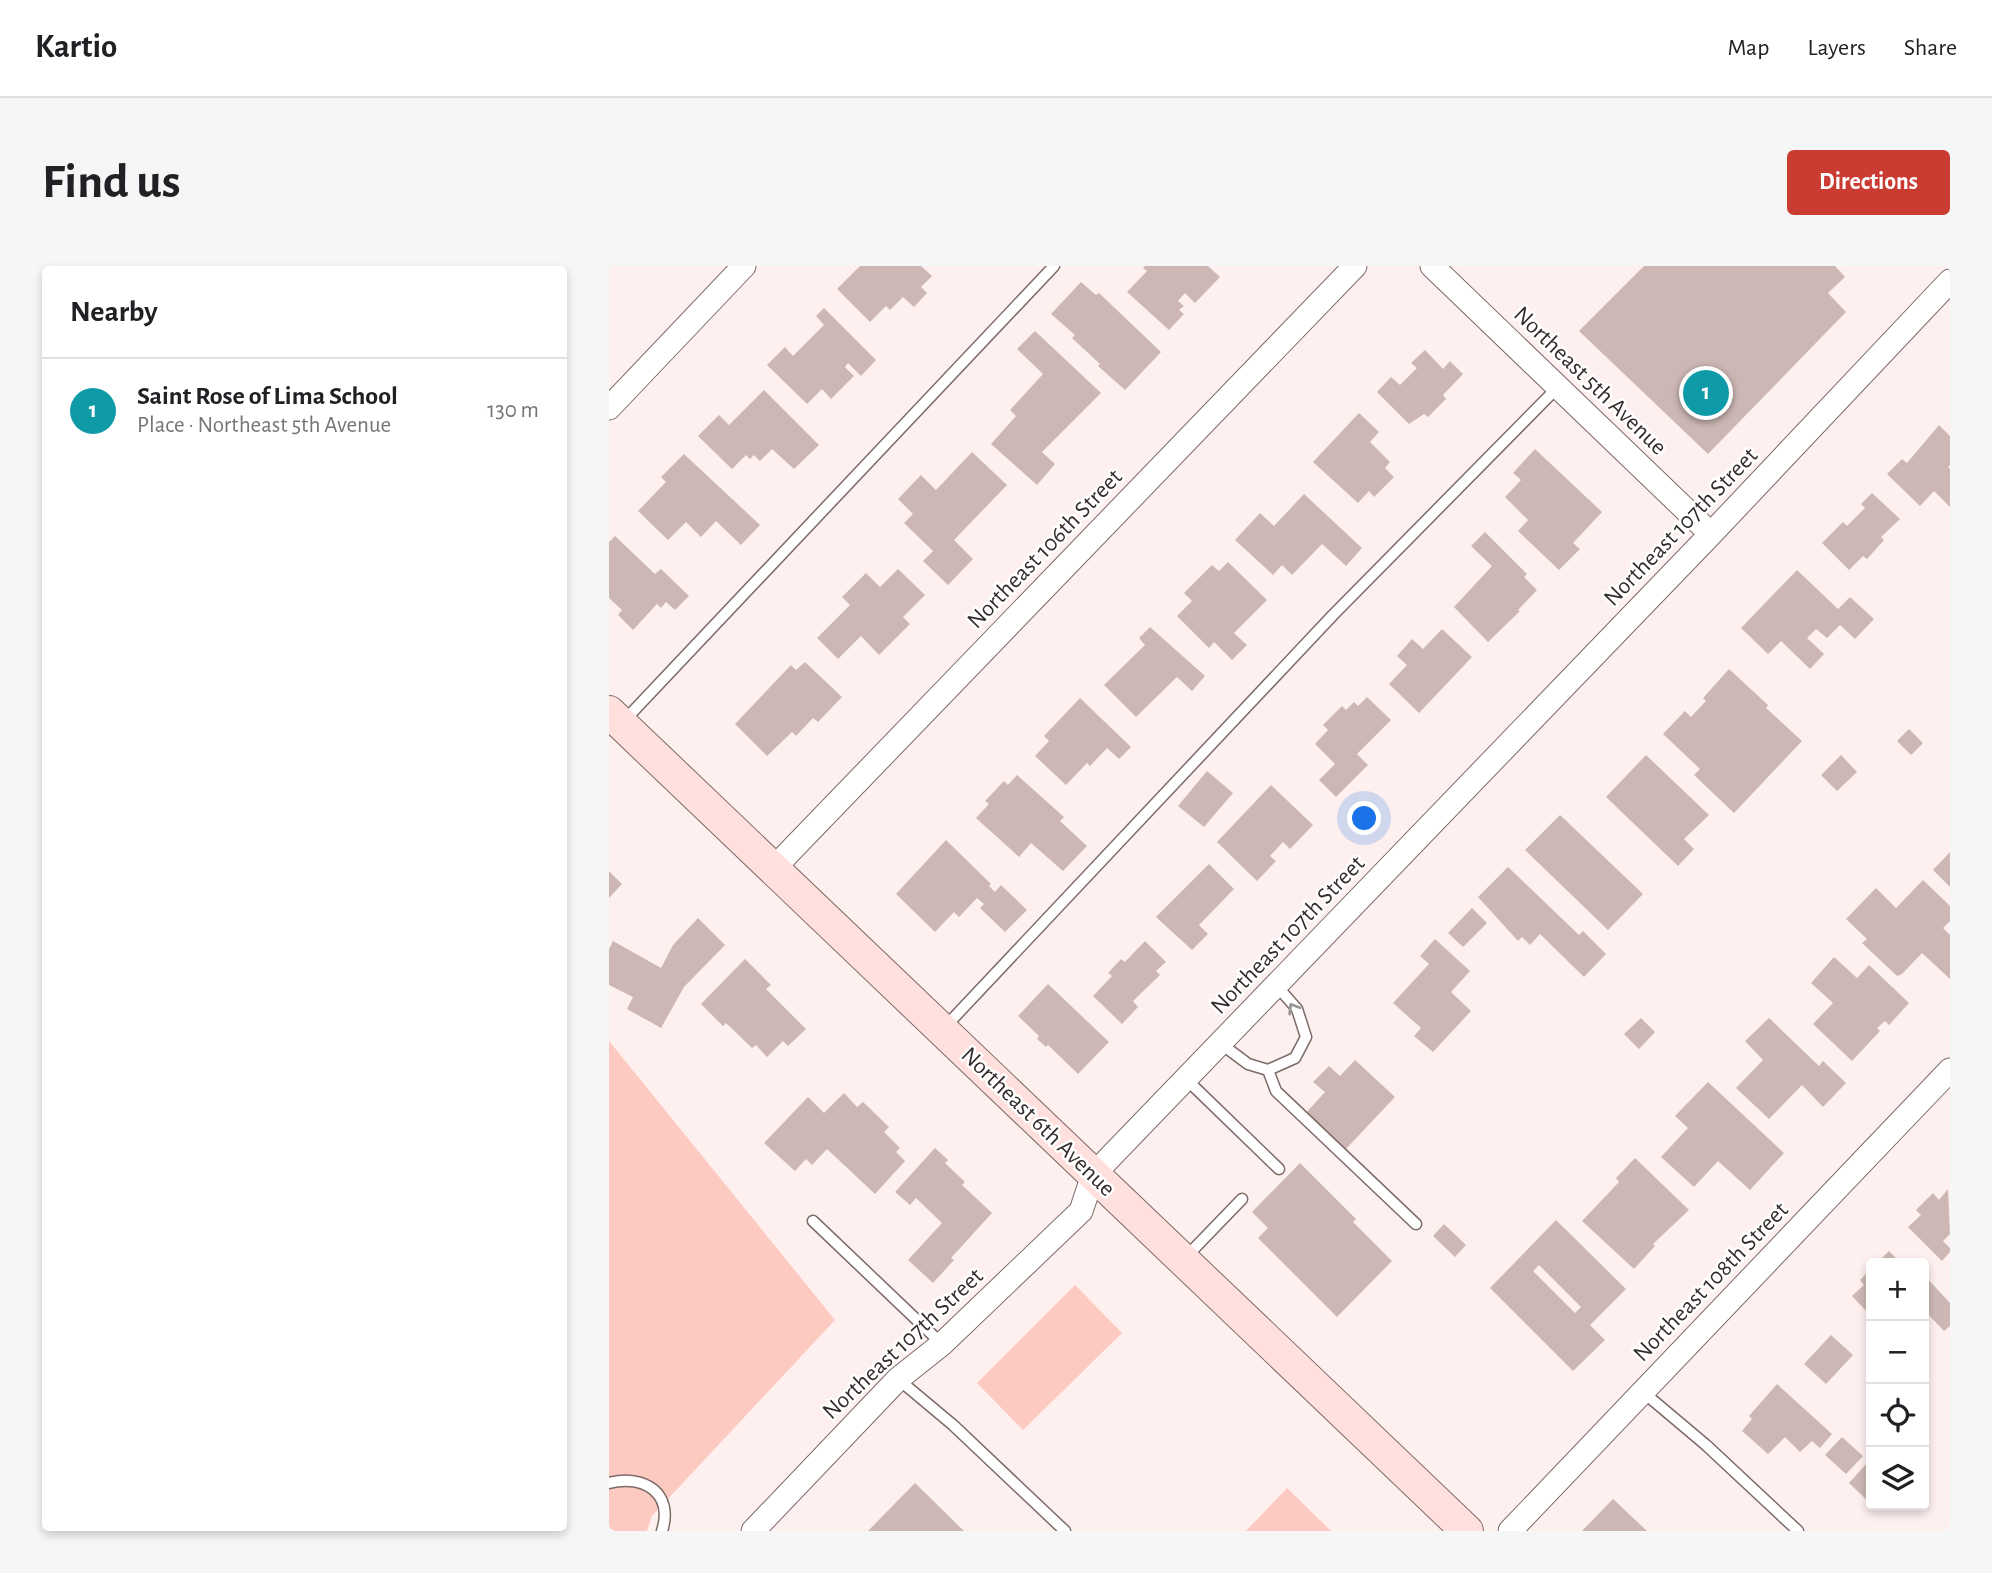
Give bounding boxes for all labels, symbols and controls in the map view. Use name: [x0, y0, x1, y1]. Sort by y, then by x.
text: Kartio: [35, 31, 117, 64]
text: Map: [1727, 36, 1769, 60]
text: Layers: [1807, 36, 1866, 60]
text: Share: [1904, 36, 1957, 60]
button: Directions: [1787, 150, 1950, 215]
text: Find us: [42, 158, 181, 207]
text: Nearby: [70, 297, 158, 327]
street label: Northeast 5th Avenue: [1509, 302, 1671, 460]
pin: 1: [1683, 367, 1729, 419]
text: Saint Rose of Lima School: [137, 383, 398, 409]
text: 1: [89, 399, 97, 422]
text: 130 m: [487, 399, 539, 422]
text: Place · Northeast 5th Avenue: [137, 414, 391, 437]
street label: Northeast 107th Street: [1600, 443, 1763, 611]
street label: Northeast 106th Street: [963, 465, 1127, 633]
your location: [1347, 801, 1381, 835]
street label: Northeast 107th Street: [1207, 851, 1370, 1019]
one-way arrow: [1289, 1002, 1302, 1015]
street label: Northeast 6th Avenue: [957, 1043, 1119, 1201]
street label: Northeast 108th Street: [1629, 1198, 1793, 1366]
map controls: [1866, 1258, 1929, 1510]
button: +: [1866, 1258, 1929, 1321]
street label: Northeast 107th Street: [818, 1264, 988, 1424]
button: −: [1866, 1321, 1929, 1384]
button: locate: [1866, 1384, 1929, 1447]
button: layers: [1866, 1447, 1929, 1510]

